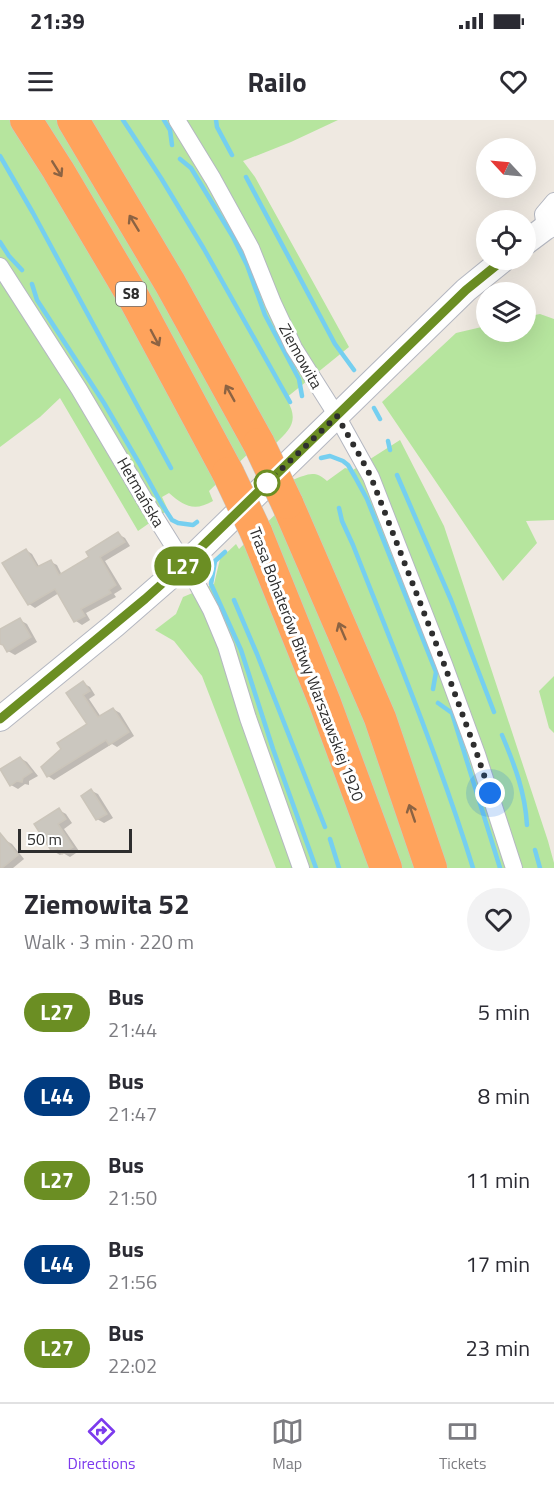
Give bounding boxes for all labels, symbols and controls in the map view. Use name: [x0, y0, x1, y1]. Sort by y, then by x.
text: 21:39: [30, 4, 85, 38]
text: Railo: [247, 61, 307, 102]
icon: menu: [24, 65, 57, 98]
icon: heart: [497, 65, 530, 98]
north arrow: [476, 138, 536, 198]
map controls: [476, 138, 536, 342]
one-way arrow: [52, 160, 64, 177]
button: locate: [476, 210, 536, 270]
one-way arrow: [128, 215, 140, 232]
road number: S8: [116, 282, 146, 306]
button: layers: [476, 282, 536, 342]
street label: Ziemowita: [273, 319, 329, 393]
one-way arrow: [150, 328, 161, 346]
one-way arrow: [224, 385, 236, 402]
street label: Hetmańska: [111, 452, 171, 532]
unlabelled marker: [254, 470, 280, 496]
street label: Trasa Bohaterów Bitwy Warszawskiej 1920: [243, 523, 371, 805]
line badge: L27: [148, 546, 218, 586]
text: L27: [166, 550, 200, 582]
one-way arrow: [336, 622, 347, 640]
your location: [475, 778, 505, 808]
one-way arrow: [406, 804, 417, 823]
scale bar: [18, 826, 132, 854]
text: 50 m: [27, 827, 62, 851]
text: Ziemowita 52: [24, 882, 190, 925]
button: heart: [467, 888, 530, 951]
text: Walk · 3 min · 220 m: [24, 926, 194, 957]
text: Bus: [108, 980, 144, 1014]
text: 5 min: [478, 995, 530, 1029]
text: L27: [40, 996, 74, 1028]
text: 21:44: [108, 1014, 157, 1045]
text: Bus: [108, 1064, 144, 1098]
text: 8 min: [478, 1079, 530, 1113]
text: L44: [40, 1080, 74, 1112]
text: 21:47: [108, 1098, 157, 1129]
text: Bus: [108, 1148, 144, 1182]
text: 11 min: [465, 1163, 530, 1197]
text: L27: [40, 1164, 74, 1196]
text: 21:50: [108, 1182, 157, 1213]
text: Bus: [108, 1232, 144, 1266]
text: 17 min: [465, 1247, 530, 1281]
text: L44: [40, 1248, 74, 1280]
text: 21:56: [108, 1266, 157, 1297]
text: Bus: [108, 1316, 144, 1350]
text: 23 min: [465, 1331, 530, 1365]
text: L27: [40, 1332, 74, 1364]
text: 22:02: [108, 1350, 157, 1381]
tab: Directions: [68, 1415, 135, 1475]
tab: Map: [271, 1415, 304, 1475]
tab: Tickets: [439, 1415, 486, 1475]

